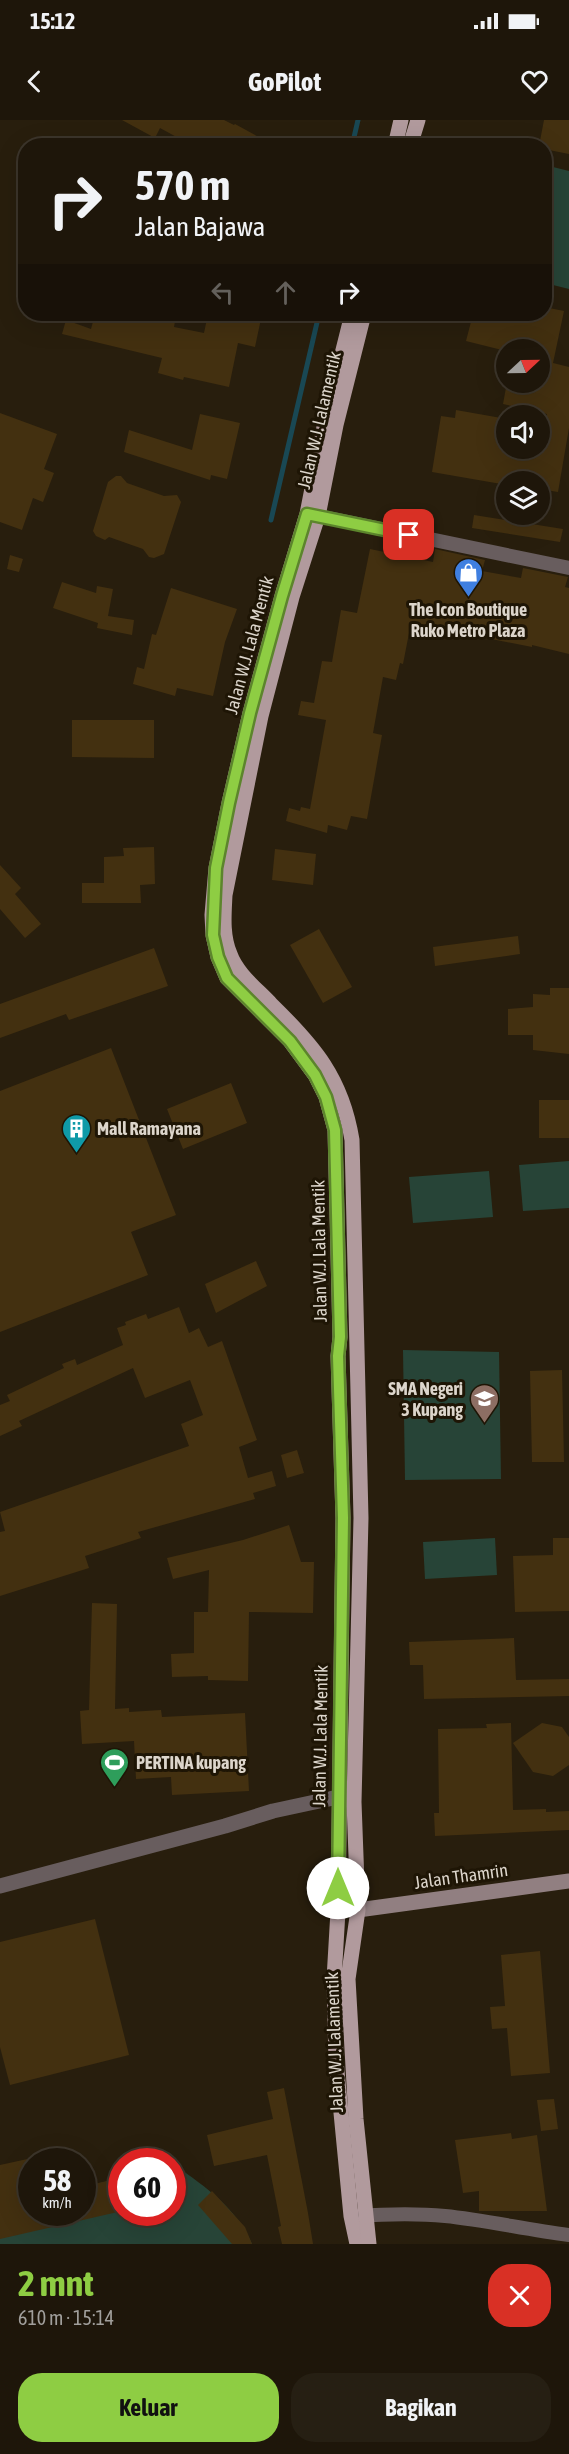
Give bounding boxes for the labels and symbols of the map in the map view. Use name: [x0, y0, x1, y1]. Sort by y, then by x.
north arrow: [496, 339, 550, 393]
street label: Jalan W.J. Lalamentik: [293, 349, 345, 491]
pin: [383, 509, 434, 560]
shop icon: The Icon Boutique Ruko Metro Plaza: [452, 556, 484, 598]
street label: Jalan W.J. Lala Mentik: [220, 574, 278, 716]
place label: The Icon Boutique Ruko Metro Plaza: [409, 599, 527, 641]
building icon: Mall Ramayana: [60, 1112, 92, 1154]
place label: Mall Ramayana: [97, 1118, 201, 1139]
street label: Jalan W.J. Lala Mentik: [307, 1180, 331, 1322]
place label: SMA Negeri 3 Kupang: [388, 1378, 463, 1420]
school or university icon: SMA Negeri 3 Kupang: [468, 1382, 500, 1424]
street label: Jalan W.J. Lala Mentik: [308, 1665, 332, 1807]
sports icon: PERTINA kupang: [99, 1746, 131, 1788]
place label: PERTINA kupang: [136, 1752, 246, 1773]
position arrow: [306, 1856, 370, 1920]
street label: Jalan Thamrin: [413, 1859, 509, 1893]
street label: Jalan W.J. Lalamentik: [321, 1971, 347, 2113]
speed limit sign: 60: [108, 2148, 186, 2226]

